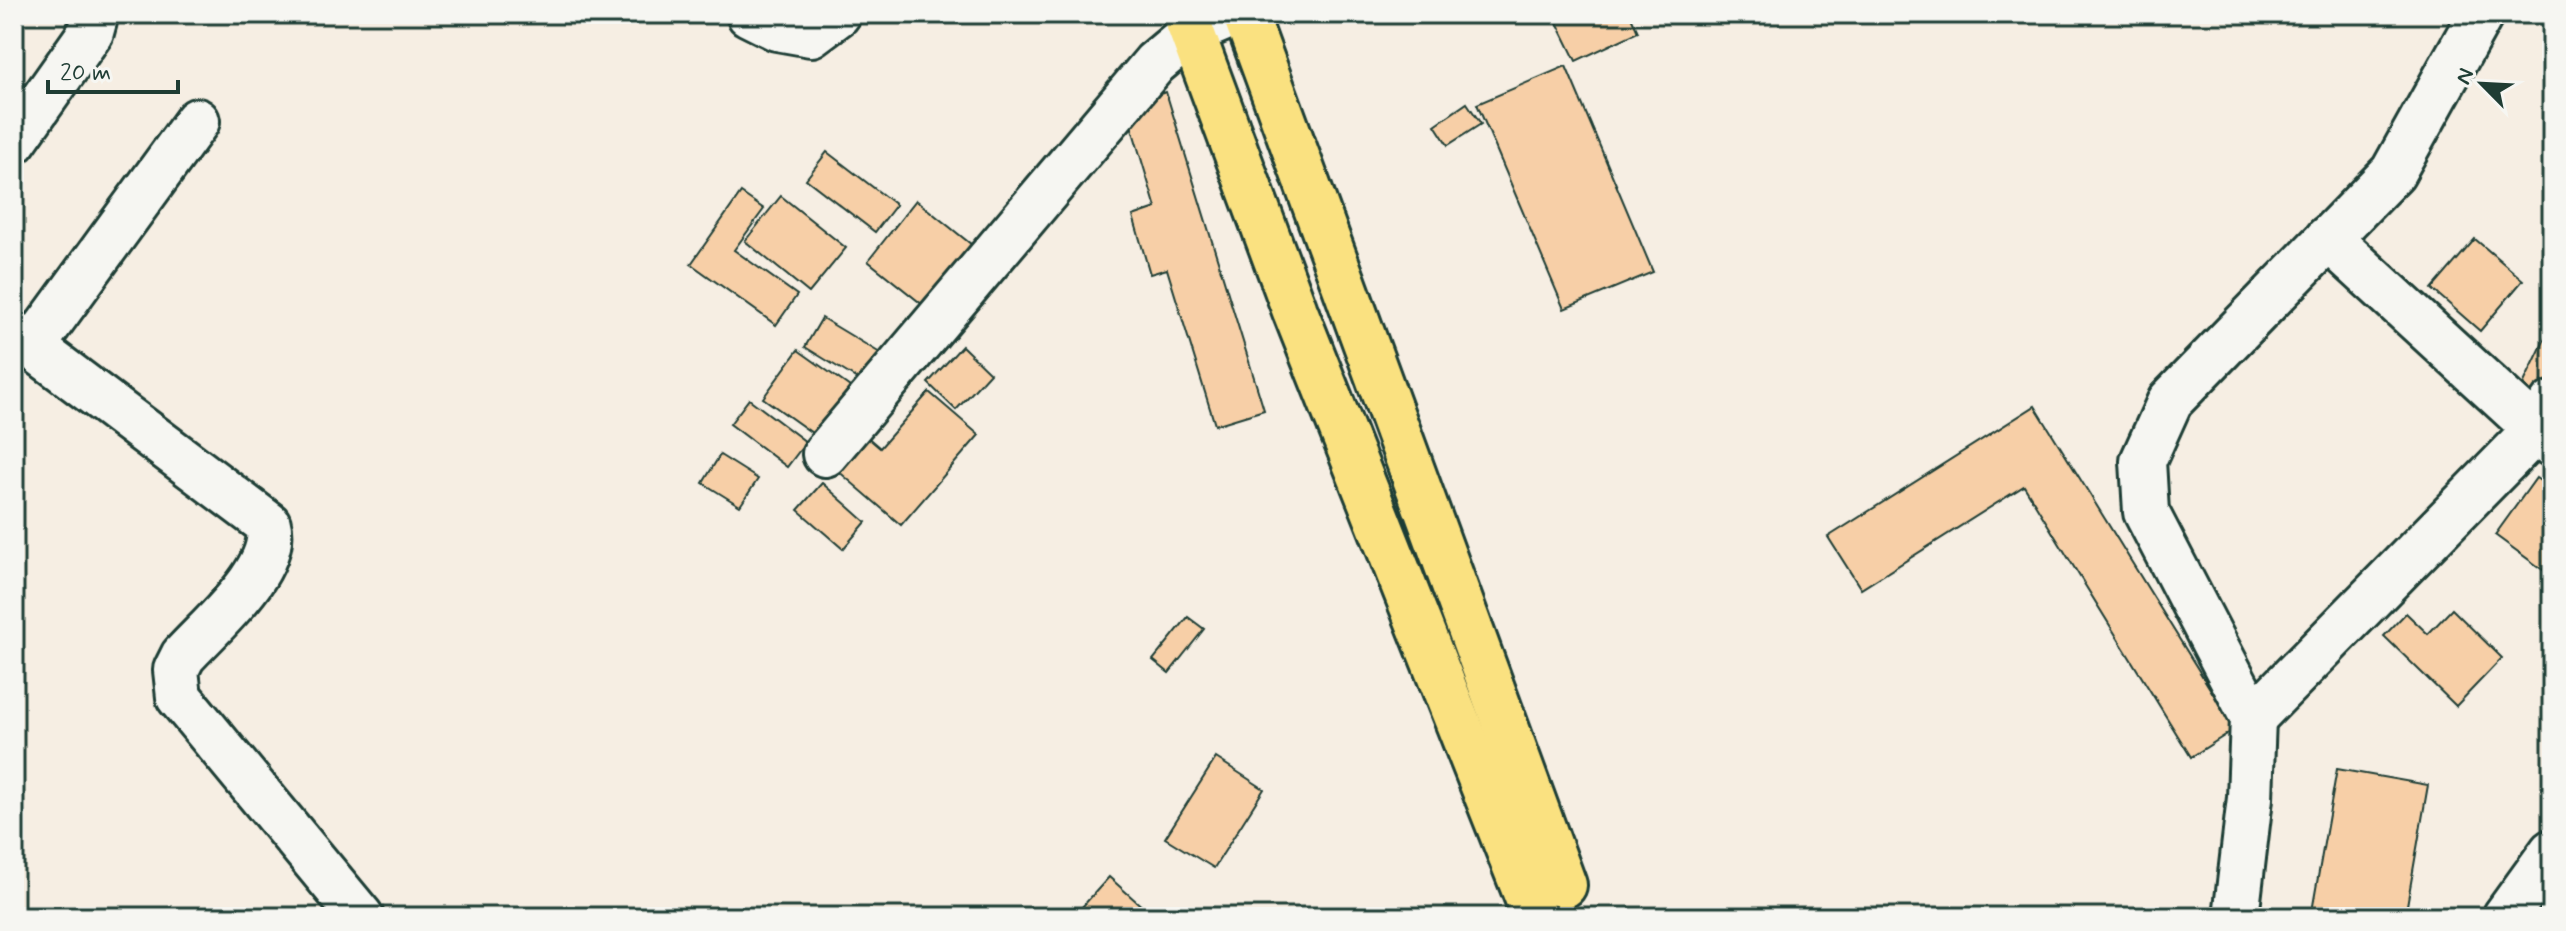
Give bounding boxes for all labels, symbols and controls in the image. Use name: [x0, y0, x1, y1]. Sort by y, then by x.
scale bar: [48, 44, 178, 94]
north arrow: [2442, 44, 2522, 124]
text: 20 m: [60, 58, 111, 89]
text: N: [2450, 64, 2481, 89]

